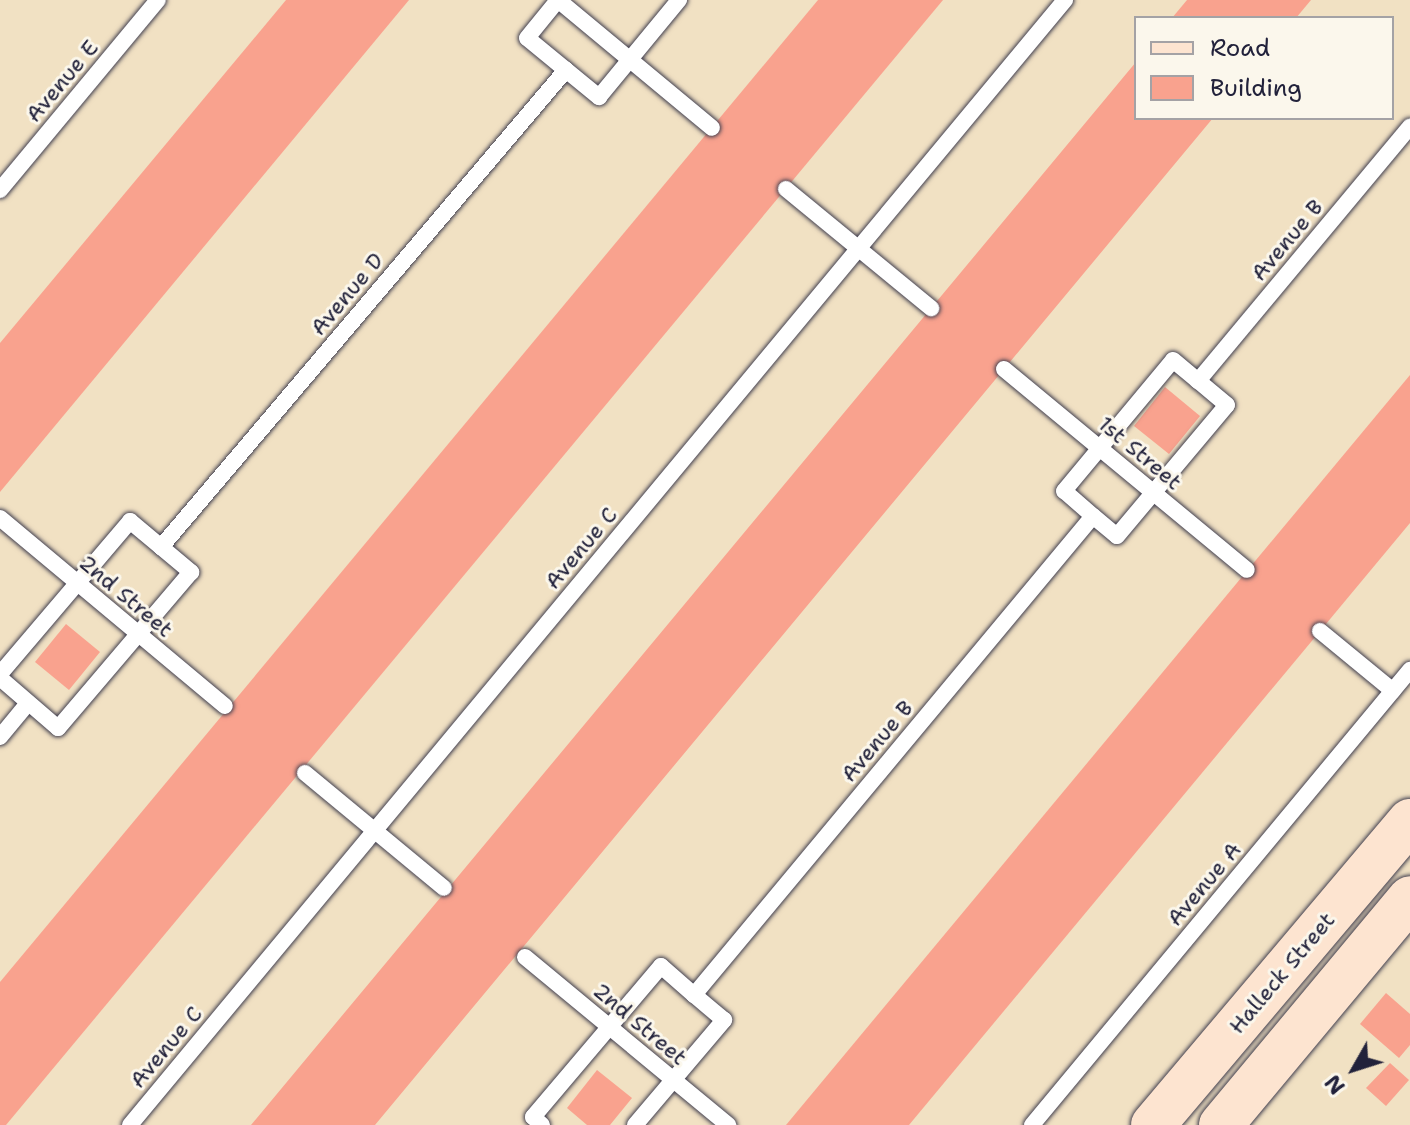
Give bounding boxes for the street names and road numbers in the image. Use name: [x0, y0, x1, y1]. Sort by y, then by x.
street label: Avenue E: [20, 35, 104, 127]
street label: Avenue B: [1245, 194, 1329, 286]
street label: Avenue D: [305, 247, 389, 341]
street label: 1st Street: [1093, 411, 1187, 495]
street label: Avenue C: [539, 502, 623, 594]
street label: 2nd Street: [74, 549, 178, 643]
street label: Avenue B: [835, 695, 919, 787]
street label: Avenue A: [1161, 837, 1247, 931]
street label: Halleck Street: [1224, 907, 1340, 1039]
street label: 2nd Street: [588, 977, 692, 1071]
street label: Avenue C: [124, 1001, 208, 1093]

